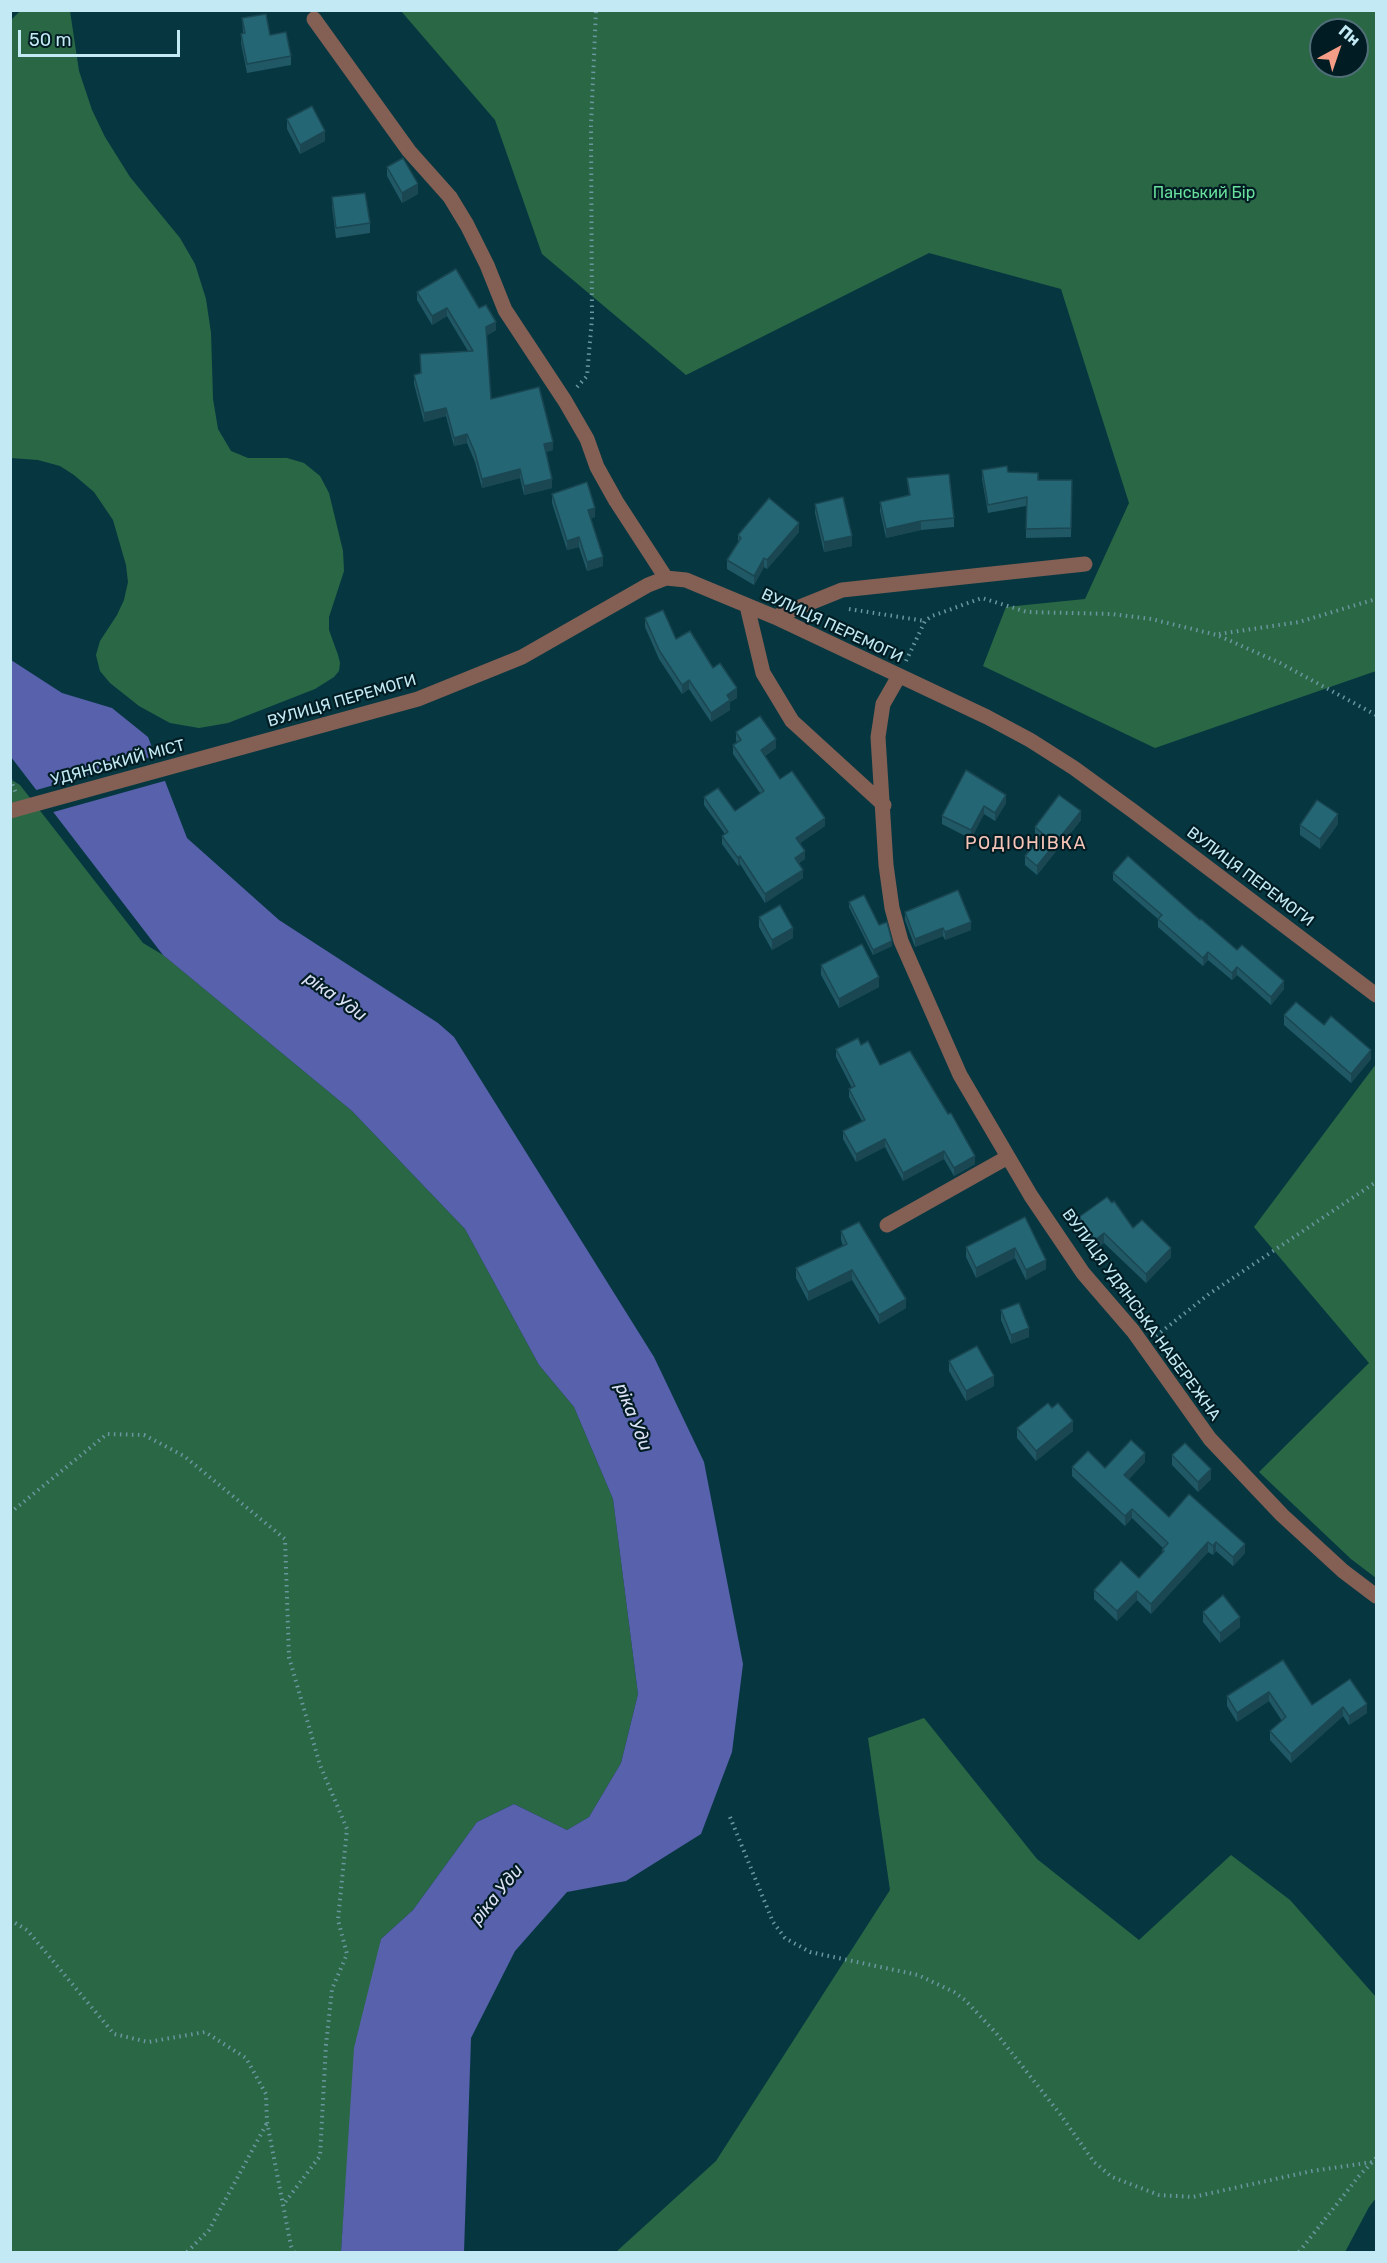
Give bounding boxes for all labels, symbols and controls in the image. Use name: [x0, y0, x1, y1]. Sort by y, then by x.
scale bar: [21, 18, 183, 56]
north arrow: [1309, 18, 1369, 78]
text: Пн: [1335, 21, 1364, 50]
text: 50 m: [29, 29, 72, 51]
park label: Панський Бір: [1153, 183, 1255, 203]
street label: ВУЛИЦЯ ПЕРЕМОГИ: [758, 585, 906, 667]
street label: ВУЛИЦЯ ПЕРЕМОГИ: [265, 671, 419, 731]
street label: УДЯНСЬКИЙ МІСТ: [49, 736, 187, 790]
street label: ВУЛИЦЯ ПЕРЕМОГИ: [1183, 823, 1317, 931]
district label: РОДІОНІВКА: [965, 833, 1087, 855]
water label: ріка Уди: [299, 968, 371, 1026]
street label: ВУЛИЦЯ УДЯНСЬКА НАБЕРЕЖНА: [1058, 1205, 1224, 1425]
water label: ріка Уди: [610, 1380, 656, 1454]
water label: ріка Уди: [466, 1860, 528, 1930]

